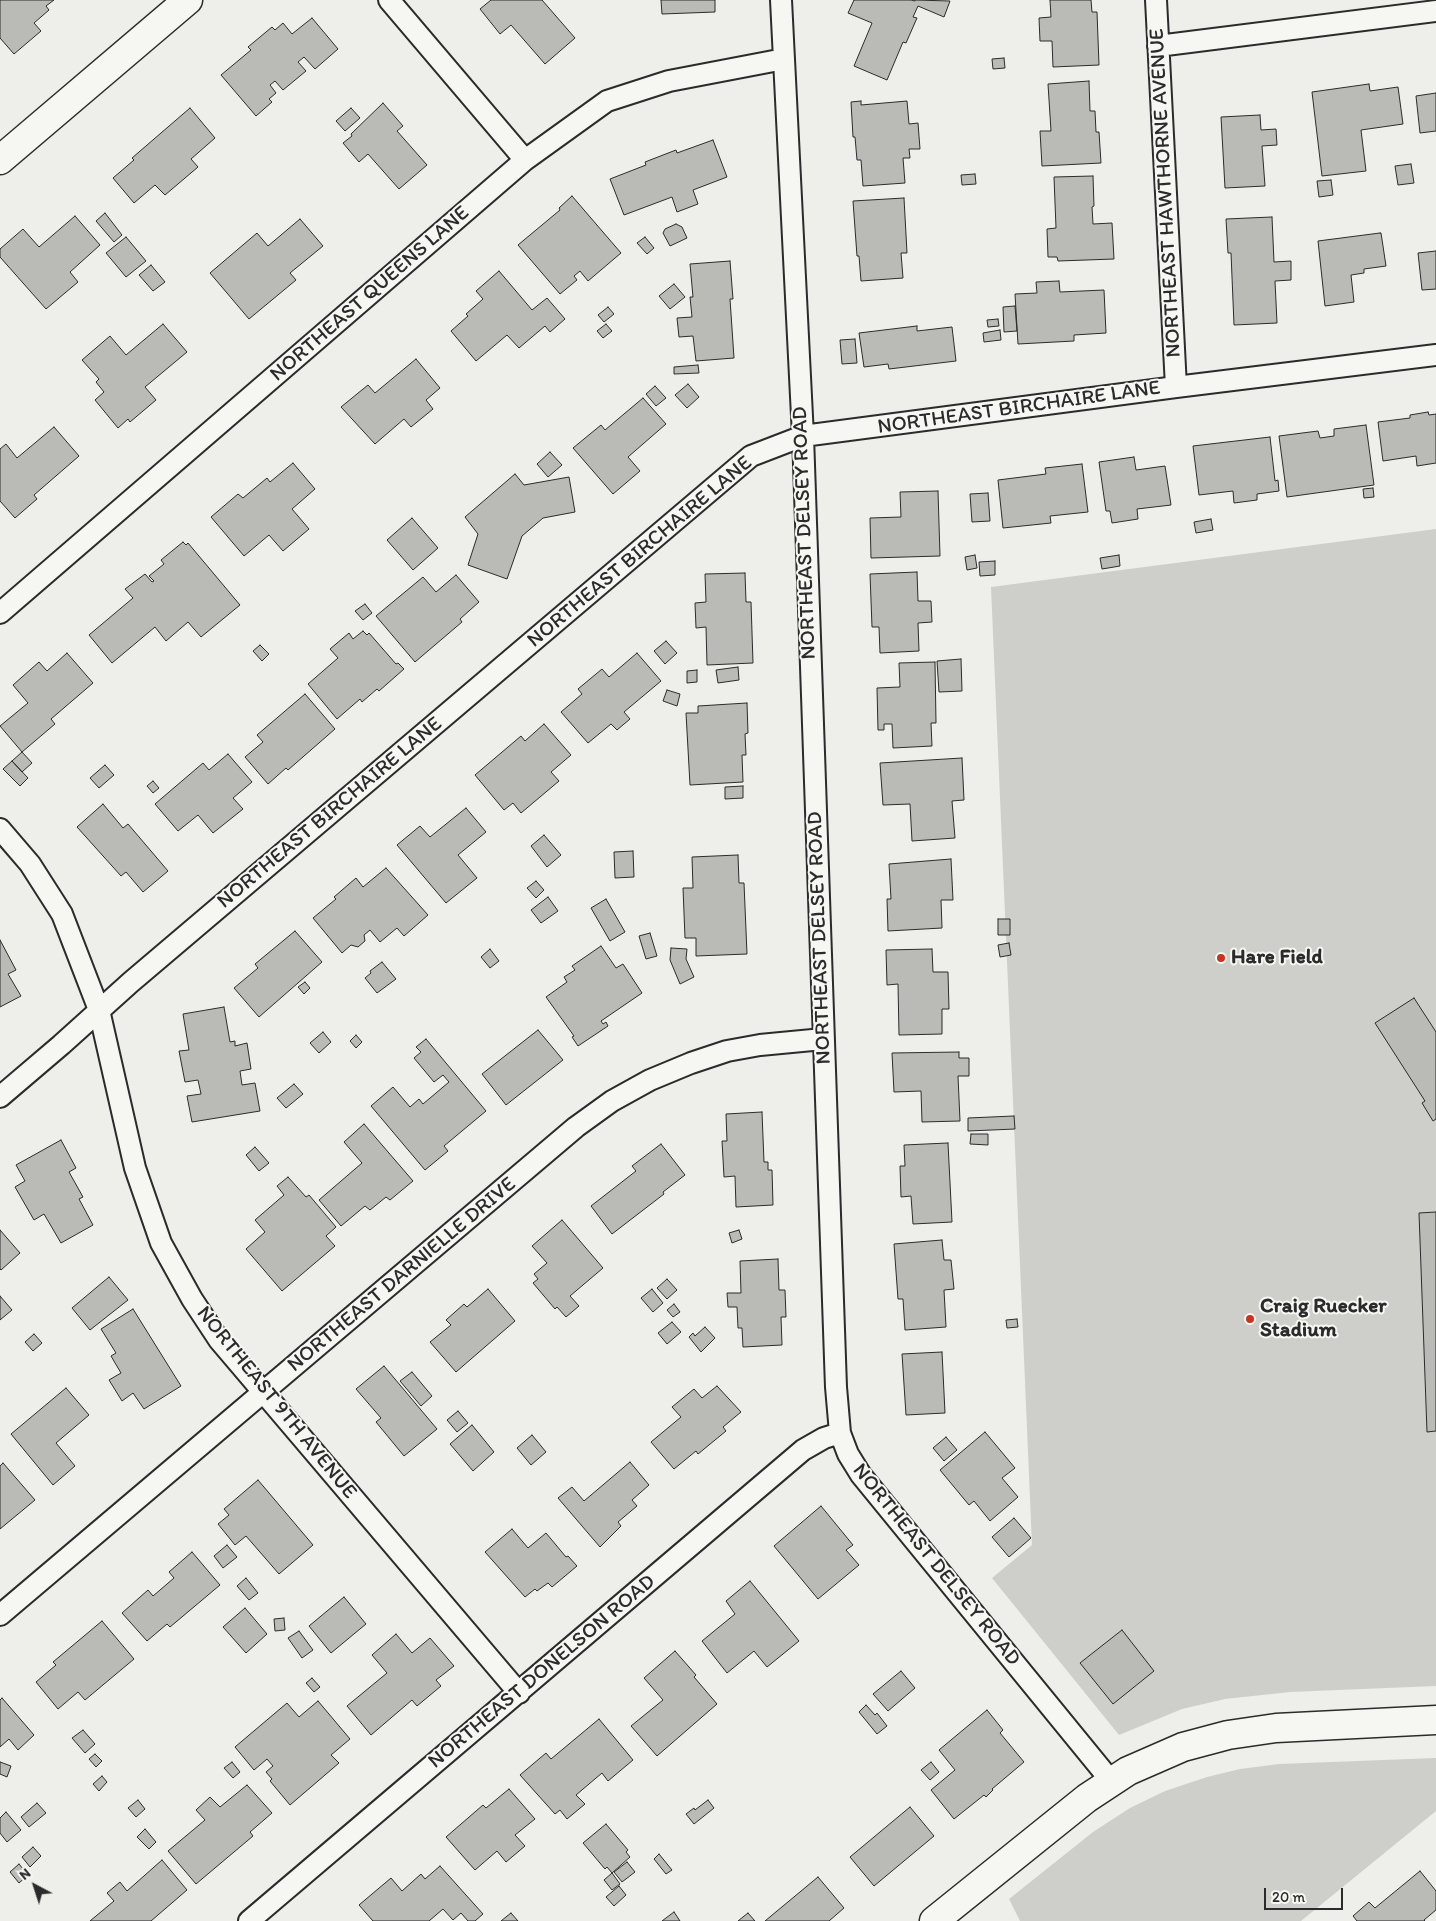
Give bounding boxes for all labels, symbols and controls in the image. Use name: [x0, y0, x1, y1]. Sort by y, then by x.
street label: NORTHEAST HAWTHORNE AVENUE: [1145, 28, 1187, 358]
street label: NORTHEAST QUEENS LANE: [265, 201, 475, 387]
street label: NORTHEAST BIRCHAIRE LANE: [876, 376, 1162, 440]
street label: NORTHEAST DELSEY ROAD: [788, 406, 822, 660]
street label: NORTHEAST BIRCHAIRE LANE: [523, 451, 757, 653]
street label: NORTHEAST BIRCHAIRE LANE: [213, 712, 447, 914]
street label: NORTHEAST DELSEY ROAD: [803, 811, 837, 1065]
place label: Hare Field: [1231, 945, 1323, 971]
marker: Hare Field: [1215, 952, 1227, 964]
street label: NORTHEAST DARNIELLE DRIVE: [283, 1172, 521, 1378]
place label: Craig Ruecker Stadium: [1260, 1294, 1387, 1344]
street label: NORTHEAST 9TH AVENUE: [190, 1302, 362, 1504]
marker: Craig Ruecker Stadium: [1244, 1313, 1256, 1325]
street label: NORTHEAST DELSEY ROAD: [847, 1459, 1025, 1671]
street label: NORTHEAST DONELSON ROAD: [423, 1570, 661, 1774]
north arrow: [10, 1861, 60, 1911]
text: N: [16, 1865, 34, 1884]
scale bar: [1266, 1878, 1345, 1910]
text: 20 m: [1272, 1888, 1305, 1906]

